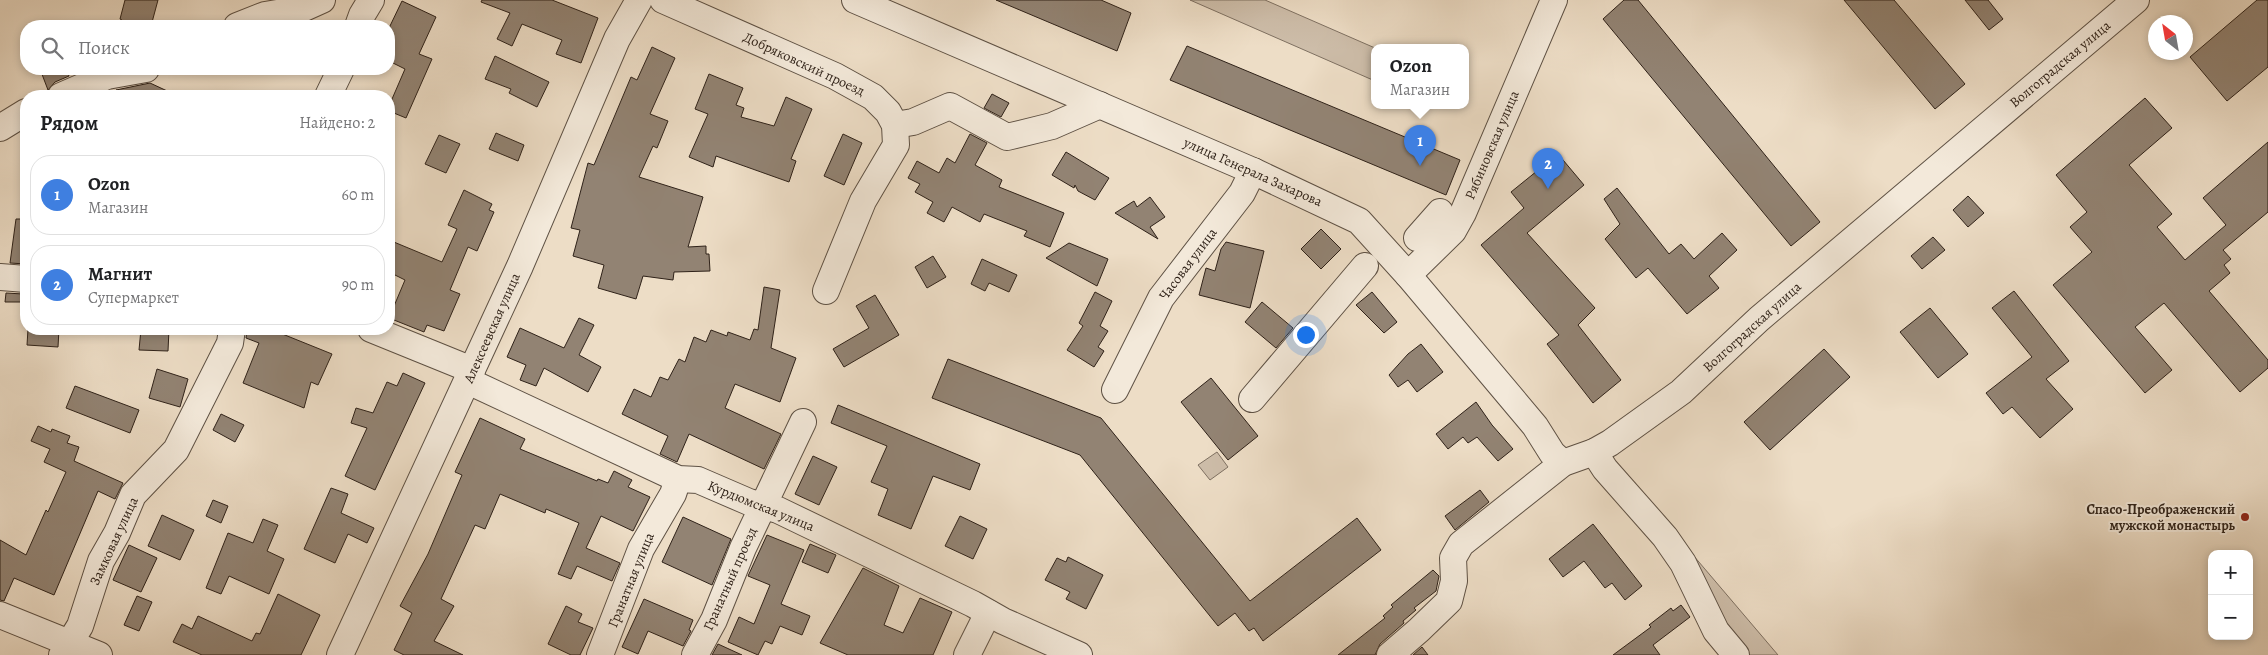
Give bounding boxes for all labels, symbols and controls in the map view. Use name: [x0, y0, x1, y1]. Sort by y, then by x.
north arrow: [2148, 15, 2193, 60]
street label: Волгоградская улица: [2005, 16, 2115, 112]
search box: [20, 20, 395, 75]
street label: Добряковский проезд: [740, 27, 868, 101]
icon: search: [38, 34, 66, 62]
text: Поиск: [78, 35, 130, 61]
popup: [1371, 44, 1469, 109]
text: Ozon: [1390, 53, 1432, 79]
text: Магазин: [1390, 79, 1450, 101]
street label: Рябиновская улица: [1460, 87, 1524, 202]
text: Рядом: [40, 109, 98, 137]
text: Найдено: 2: [299, 112, 375, 134]
pin: 1: [1404, 125, 1436, 166]
street label: улица Генерала Захарова: [1180, 132, 1326, 211]
pin: 2: [1532, 148, 1564, 189]
text: Ozon: [88, 171, 130, 197]
text: 1: [54, 184, 60, 206]
text: 60 m: [342, 184, 374, 206]
text: Магазин: [88, 197, 148, 219]
street label: Часовая улица: [1155, 224, 1222, 304]
text: Магнит: [88, 261, 152, 287]
street label: Алексеевская улица: [459, 269, 525, 387]
text: 2: [53, 274, 61, 296]
text: 90 m: [342, 274, 374, 296]
street label: Волгоградская улица: [1699, 277, 1806, 376]
text: Супермаркет: [88, 287, 179, 309]
your location: [1293, 322, 1319, 348]
street label: Курдюмская улица: [705, 476, 818, 536]
street label: Замковая улица: [85, 493, 143, 588]
place label: Спасо-Преображенский мужской монастырь: [2086, 500, 2236, 535]
marker: Спасо-Преображенский мужской монастырь: [2239, 511, 2251, 523]
street label: Гранатный проезд: [699, 524, 761, 634]
street label: Гранатная улица: [603, 529, 659, 630]
map controls: [2208, 550, 2253, 640]
button: +: [2208, 550, 2253, 595]
button: −: [2208, 595, 2253, 640]

